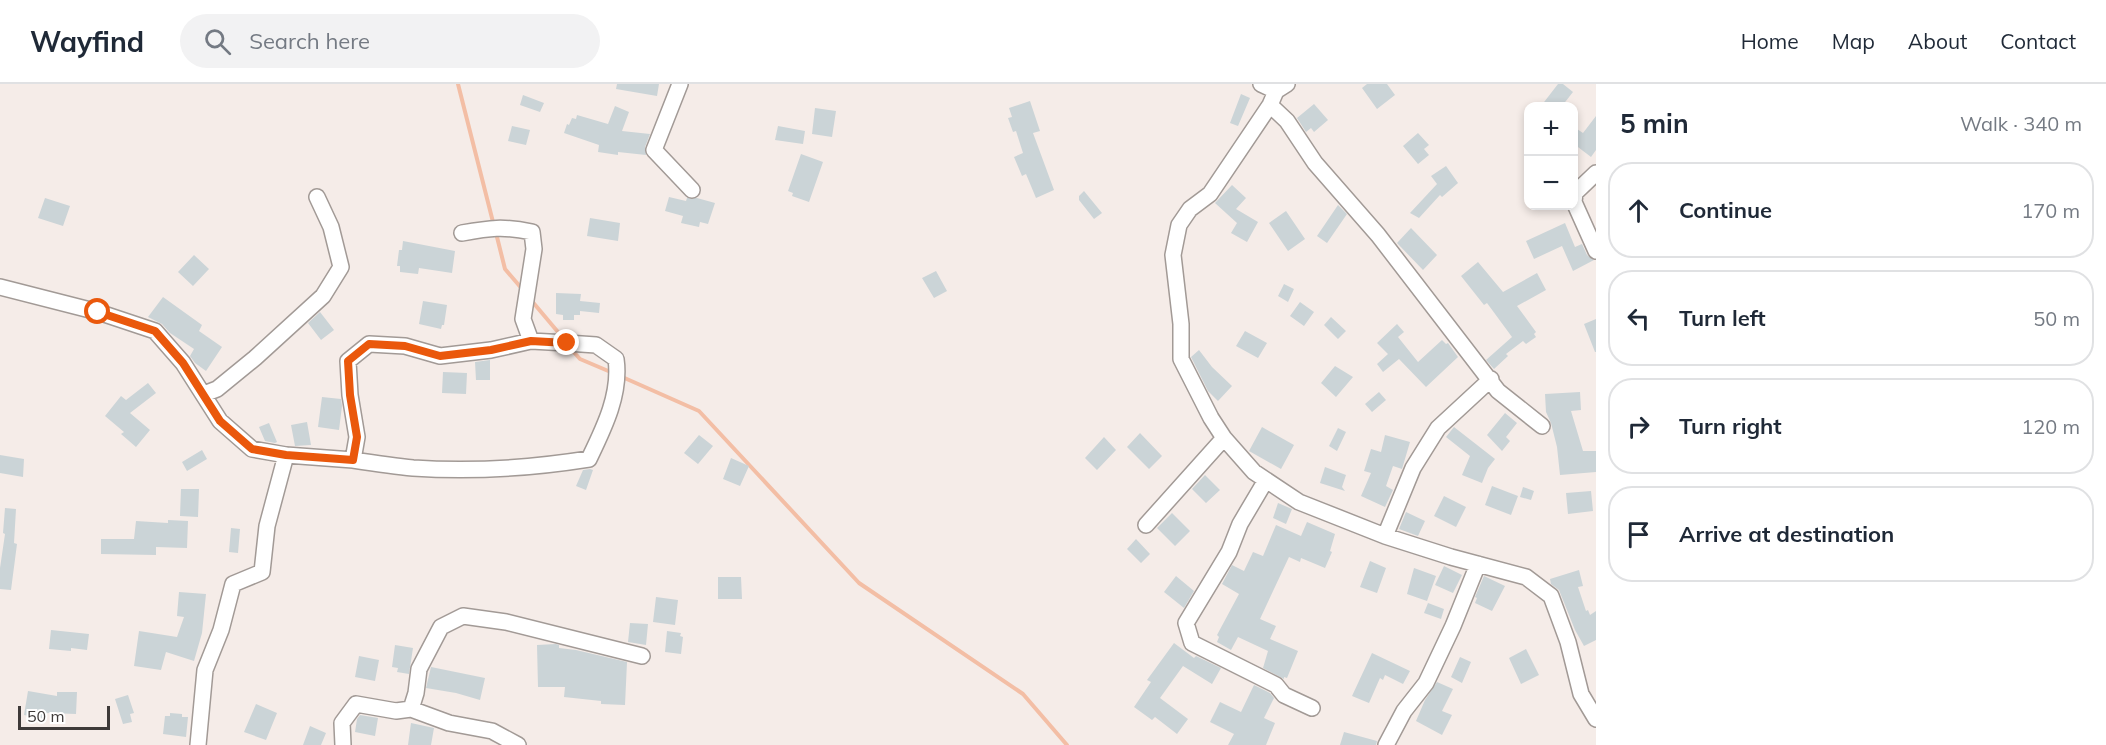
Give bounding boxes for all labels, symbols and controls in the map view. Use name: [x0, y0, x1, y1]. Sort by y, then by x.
search box: [180, 14, 600, 68]
text: Wayfind: [30, 24, 144, 59]
icon: search: [201, 25, 234, 58]
text: Search here: [249, 27, 370, 55]
text: Home: [1741, 28, 1799, 54]
text: Map: [1832, 28, 1875, 54]
text: About: [1908, 28, 1967, 54]
text: Contact: [2000, 28, 2076, 54]
map controls: [1524, 102, 1578, 210]
button: +: [1524, 102, 1578, 156]
text: 5 min: [1620, 107, 1689, 140]
text: Walk · 340 m: [1960, 111, 2082, 136]
button: −: [1524, 156, 1578, 210]
icon: ahead: [1622, 194, 1655, 227]
text: Continue: [1679, 196, 1772, 224]
text: 170 m: [2021, 198, 2080, 223]
route start: [84, 298, 110, 324]
icon: left: [1622, 302, 1655, 335]
text: Turn left: [1679, 304, 1766, 332]
text: 50 m: [2033, 306, 2080, 331]
route end: [553, 329, 579, 355]
icon: right: [1622, 410, 1655, 443]
text: Turn right: [1679, 412, 1782, 440]
text: 120 m: [2021, 414, 2080, 439]
icon: arrive: [1622, 518, 1655, 551]
text: Arrive at destination: [1679, 520, 1894, 548]
scale bar: [18, 703, 110, 730]
text: 50 m: [27, 706, 64, 726]

